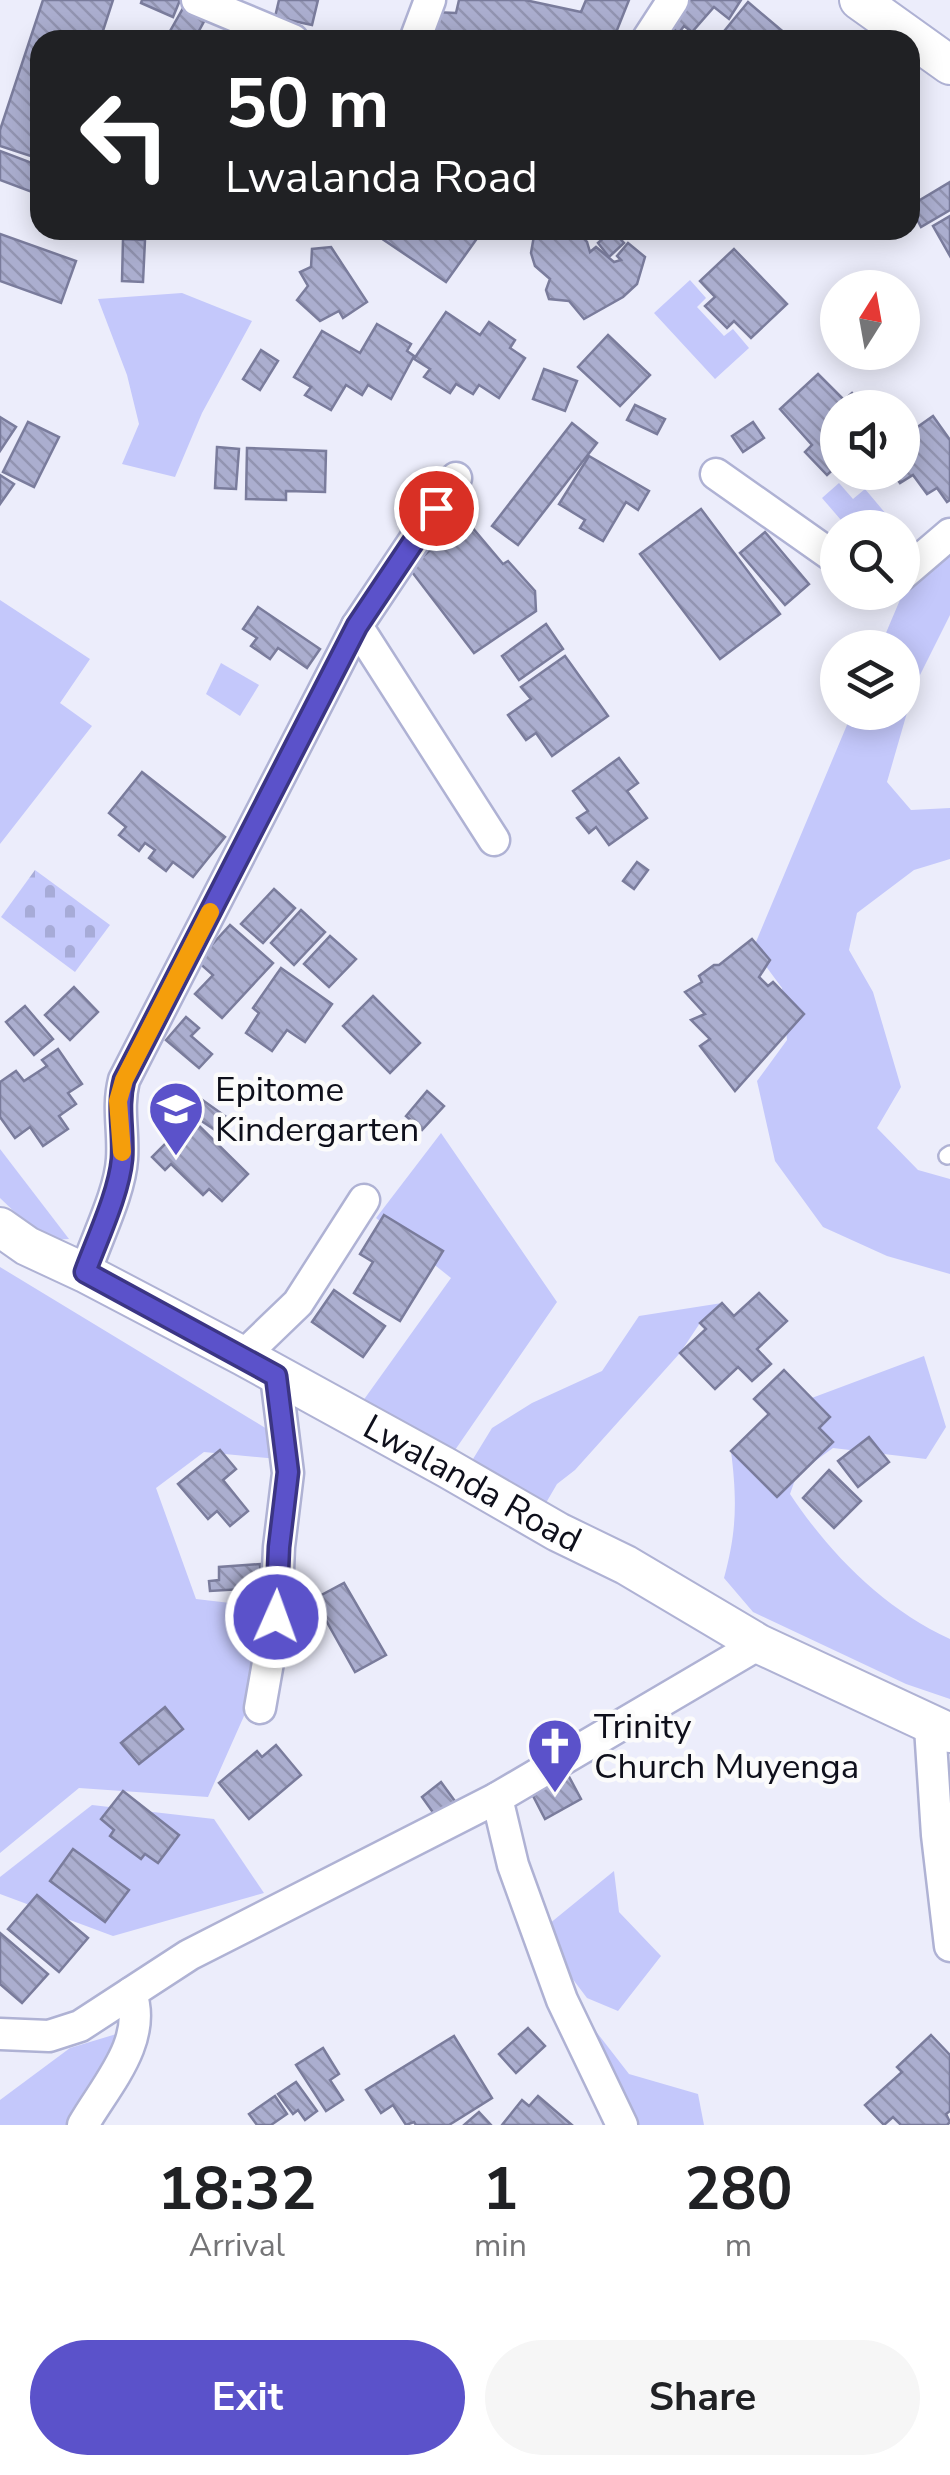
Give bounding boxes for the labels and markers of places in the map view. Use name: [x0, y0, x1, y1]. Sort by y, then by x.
pin: [394, 466, 479, 551]
place label: Epitome Kindergarten: [215, 1066, 419, 1153]
school or university icon: Epitome Kindergarten: [146, 1079, 206, 1158]
place label: Trinity Church Muyenga: [594, 1703, 859, 1790]
church icon: Trinity Church Muyenga: [525, 1716, 585, 1795]

